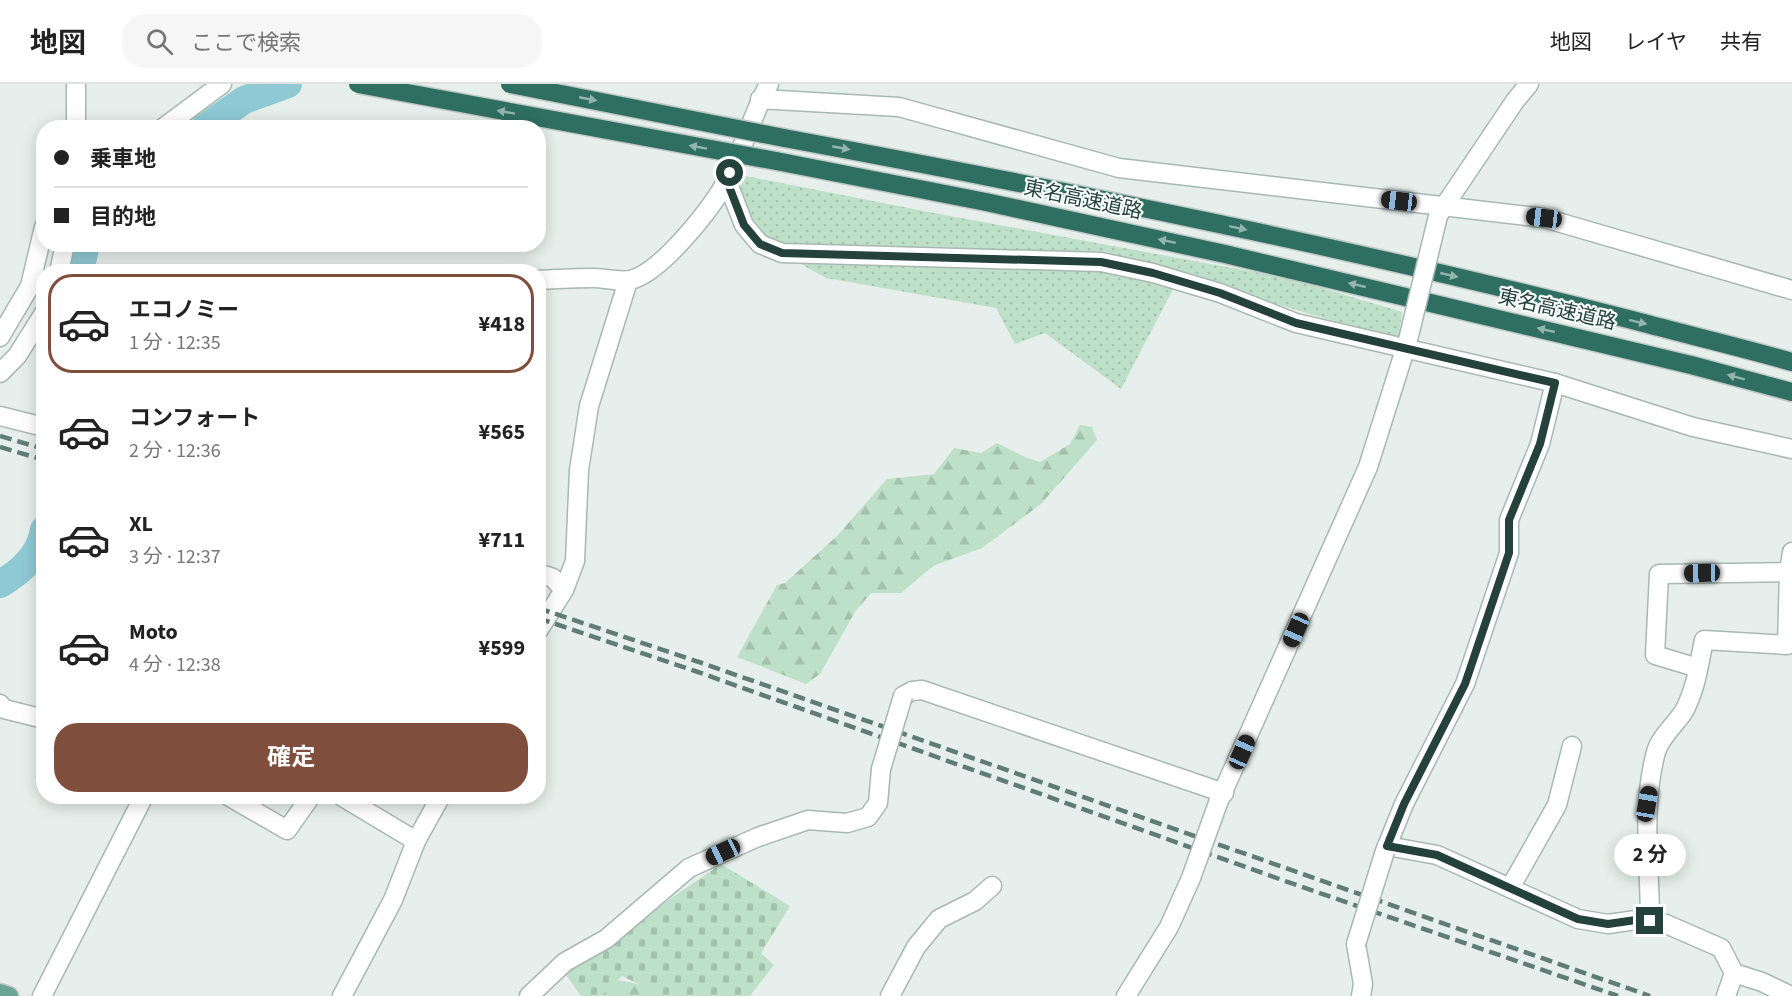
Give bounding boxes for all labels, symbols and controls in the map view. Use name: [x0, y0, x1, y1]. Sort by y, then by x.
search box: [122, 14, 542, 68]
text: 地図: [30, 23, 86, 63]
icon: search: [143, 25, 176, 58]
text: ここで検索: [191, 27, 301, 59]
text: 地図: [1550, 27, 1592, 57]
text: レイヤ: [1625, 27, 1687, 57]
text: 共有: [1720, 27, 1762, 57]
one-way arrow: [578, 95, 597, 104]
one-way arrow: [497, 107, 516, 116]
one-way arrow: [688, 142, 707, 151]
text: 乗車地: [90, 143, 156, 175]
one-way arrow: [832, 144, 851, 153]
route start: [716, 159, 743, 186]
street label: 東名高速道路: [1021, 174, 1145, 226]
car: [1380, 190, 1418, 212]
text: 目的地: [90, 201, 156, 233]
car: [1525, 207, 1563, 229]
one-way arrow: [1229, 224, 1248, 233]
one-way arrow: [1157, 236, 1176, 245]
one-way arrow: [1440, 271, 1458, 281]
one-way arrow: [1347, 280, 1366, 290]
street label: 東名高速道路: [1495, 283, 1619, 337]
text: エコノミー: [129, 294, 239, 326]
icon: car: [57, 297, 111, 351]
text: ¥418: [479, 308, 525, 340]
one-way arrow: [1630, 318, 1648, 327]
one-way arrow: [1537, 325, 1555, 335]
text: 1 分 · 12:35: [129, 329, 221, 357]
one-way arrow: [1726, 372, 1744, 381]
text: コンフォート: [129, 402, 260, 434]
icon: car: [57, 405, 111, 459]
text: ¥565: [479, 416, 525, 448]
text: 2 分 · 12:36: [129, 437, 221, 465]
text: XL: [129, 508, 153, 540]
icon: car: [57, 513, 111, 567]
text: ¥711: [479, 524, 525, 556]
text: 3 分 · 12:37: [129, 543, 221, 571]
car: [1684, 564, 1720, 582]
car: [1280, 610, 1312, 650]
text: Moto: [129, 616, 178, 648]
icon: car: [57, 621, 111, 675]
text: ¥599: [479, 632, 525, 664]
text: 4 分 · 12:38: [129, 651, 221, 679]
button: 確定: [54, 723, 528, 792]
car: [1226, 732, 1258, 772]
car: [1635, 785, 1659, 823]
callout: 2 分: [1614, 834, 1686, 876]
car: [703, 836, 743, 868]
text: 2 分: [1633, 841, 1667, 869]
route end: [1636, 907, 1663, 934]

